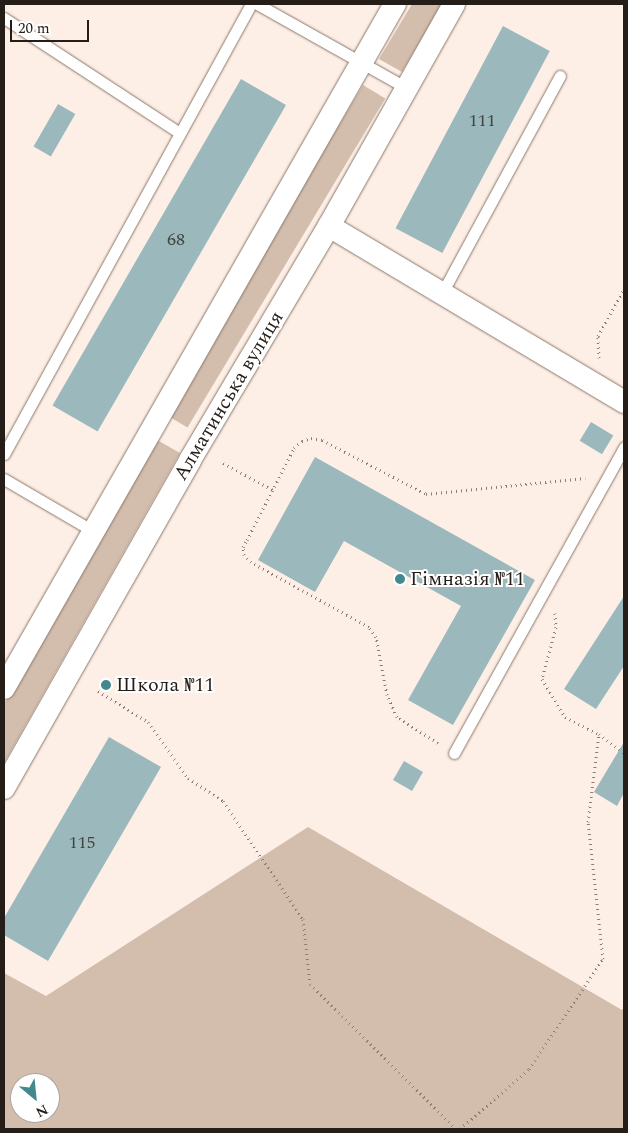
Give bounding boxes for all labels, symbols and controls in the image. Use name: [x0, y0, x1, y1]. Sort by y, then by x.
scale bar: [12, 10, 91, 42]
text: 20 m: [18, 17, 50, 40]
house number: 111: [469, 110, 495, 132]
house number: 68: [167, 229, 185, 251]
street label: Алматинська вулиця: [169, 307, 289, 485]
place label: Гімназія №11: [410, 567, 525, 591]
marker: Гімназія №11: [394, 573, 406, 585]
place label: Школа №11: [116, 673, 214, 697]
marker: Школа №11: [100, 679, 112, 691]
house number: 115: [69, 832, 95, 854]
north arrow: [10, 1073, 60, 1123]
text: N: [32, 1099, 52, 1123]

